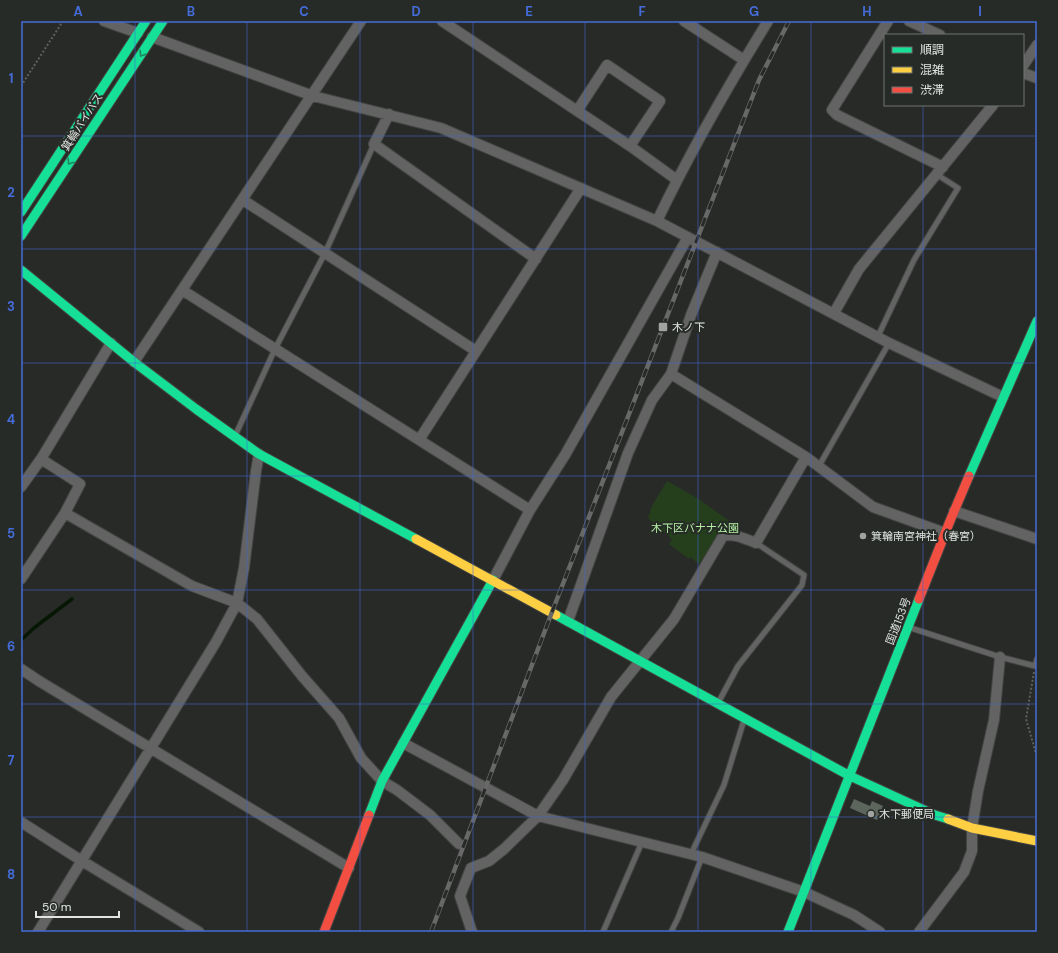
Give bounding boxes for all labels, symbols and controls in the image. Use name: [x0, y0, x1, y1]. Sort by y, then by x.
text: A: [73, 3, 83, 20]
text: B: [187, 3, 195, 20]
text: C: [299, 3, 309, 20]
text: D: [411, 3, 421, 20]
text: E: [525, 3, 533, 20]
text: F: [638, 3, 646, 20]
text: G: [749, 3, 759, 20]
text: H: [862, 3, 872, 20]
text: I: [978, 3, 982, 20]
legend: [884, 34, 1024, 106]
text: 順調: [920, 42, 944, 58]
one-way arrow: [140, 49, 147, 56]
text: 混雑: [920, 62, 944, 78]
text: 1: [9, 70, 13, 87]
text: 渋滞: [920, 82, 944, 98]
street label: 箕輪バイパス: [58, 91, 106, 153]
one-way arrow: [67, 158, 75, 165]
text: 2: [7, 184, 15, 201]
text: 3: [7, 298, 15, 315]
place label: 木ノ下: [672, 320, 705, 334]
marker: 木ノ下: [657, 321, 669, 333]
text: 4: [7, 411, 15, 428]
park label: 木下区バナナ公園: [651, 521, 739, 535]
text: 5: [7, 525, 15, 542]
place label: 箕輪南宮神社（春宮）: [871, 529, 981, 543]
marker: 箕輪南宮神社（春宮）: [858, 531, 868, 541]
street label: 国道153号: [883, 595, 913, 647]
text: 6: [7, 638, 15, 655]
text: 7: [8, 752, 15, 769]
place label: 木下郵便局: [879, 807, 934, 821]
marker: 木下郵便局: [866, 809, 876, 819]
text: 8: [7, 866, 15, 883]
scale bar: [36, 893, 119, 919]
text: 50 m: [42, 899, 71, 915]

